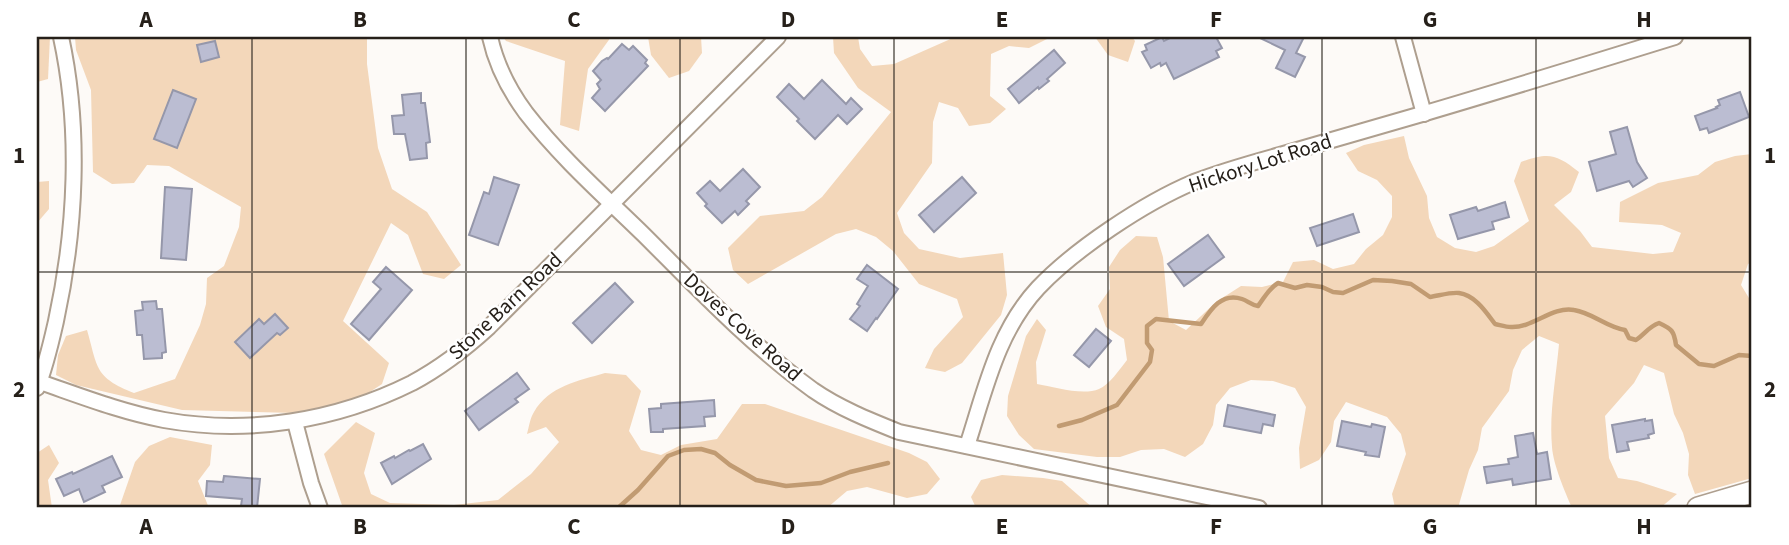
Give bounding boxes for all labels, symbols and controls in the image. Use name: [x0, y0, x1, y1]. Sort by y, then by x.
text: A: [138, 3, 153, 36]
text: B: [353, 3, 367, 36]
text: C: [567, 3, 581, 36]
text: D: [781, 3, 795, 36]
text: E: [996, 3, 1008, 36]
text: F: [1210, 3, 1222, 36]
text: G: [1423, 3, 1437, 36]
text: H: [1636, 3, 1652, 36]
street label: Hickory Lot Road: [1185, 126, 1335, 200]
text: 1: [13, 139, 25, 172]
text: 1: [1764, 139, 1776, 172]
street label: Stone Barn Road: [441, 245, 569, 367]
street label: Doves Cove Road: [677, 266, 809, 388]
text: 2: [13, 373, 25, 406]
text: 2: [1764, 373, 1776, 406]
text: A: [138, 510, 153, 543]
text: B: [353, 510, 367, 543]
text: C: [567, 510, 581, 543]
text: D: [781, 510, 795, 543]
text: E: [996, 510, 1008, 543]
text: F: [1210, 510, 1222, 543]
text: G: [1423, 510, 1437, 543]
text: H: [1636, 510, 1652, 543]

